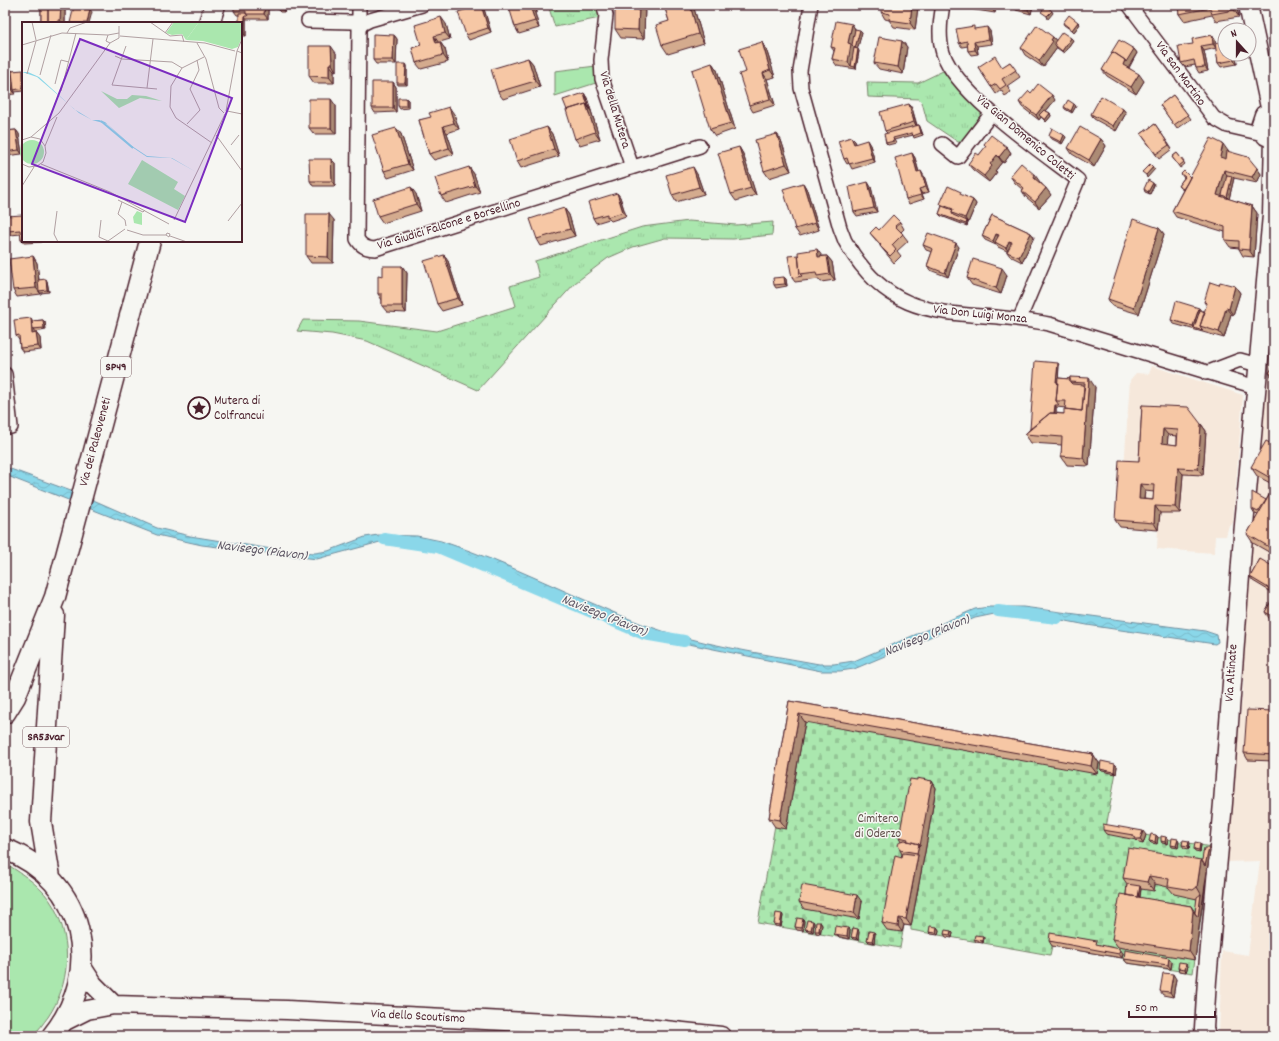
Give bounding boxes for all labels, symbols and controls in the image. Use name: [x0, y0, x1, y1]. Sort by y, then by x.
inset map: [22, 22, 242, 242]
north arrow: [1217, 22, 1257, 62]
text: N: [1229, 26, 1240, 43]
street label: Via san Martino: [1150, 38, 1210, 110]
street label: Via della Mutera: [593, 69, 635, 152]
street label: Via Gian Domenico Coletti: [971, 91, 1079, 186]
street label: Via Giudici Falcone e Borsellino: [375, 194, 523, 256]
street label: Via Don Luigi Monza: [932, 301, 1029, 329]
road number: SP49: [101, 357, 131, 377]
place label: Mutera di Colfrancui: [214, 392, 265, 426]
street label: Via dei Paleoveneti: [75, 395, 117, 489]
place icon: Mutera di Colfrancui: [186, 395, 212, 421]
water label: Navisego (Piavon): [216, 536, 310, 567]
water label: Navisego (Piavon): [558, 590, 651, 643]
water label: Navisego (Piavon): [881, 609, 974, 662]
street label: Via Altinate: [1221, 643, 1244, 702]
road number: SR53var: [23, 727, 69, 747]
park label: Cimitero di Oderzo: [855, 810, 901, 844]
scale bar: [1129, 993, 1215, 1019]
text: 50 m: [1135, 1000, 1158, 1017]
street label: Via dello Scoutismo: [370, 1005, 466, 1029]

